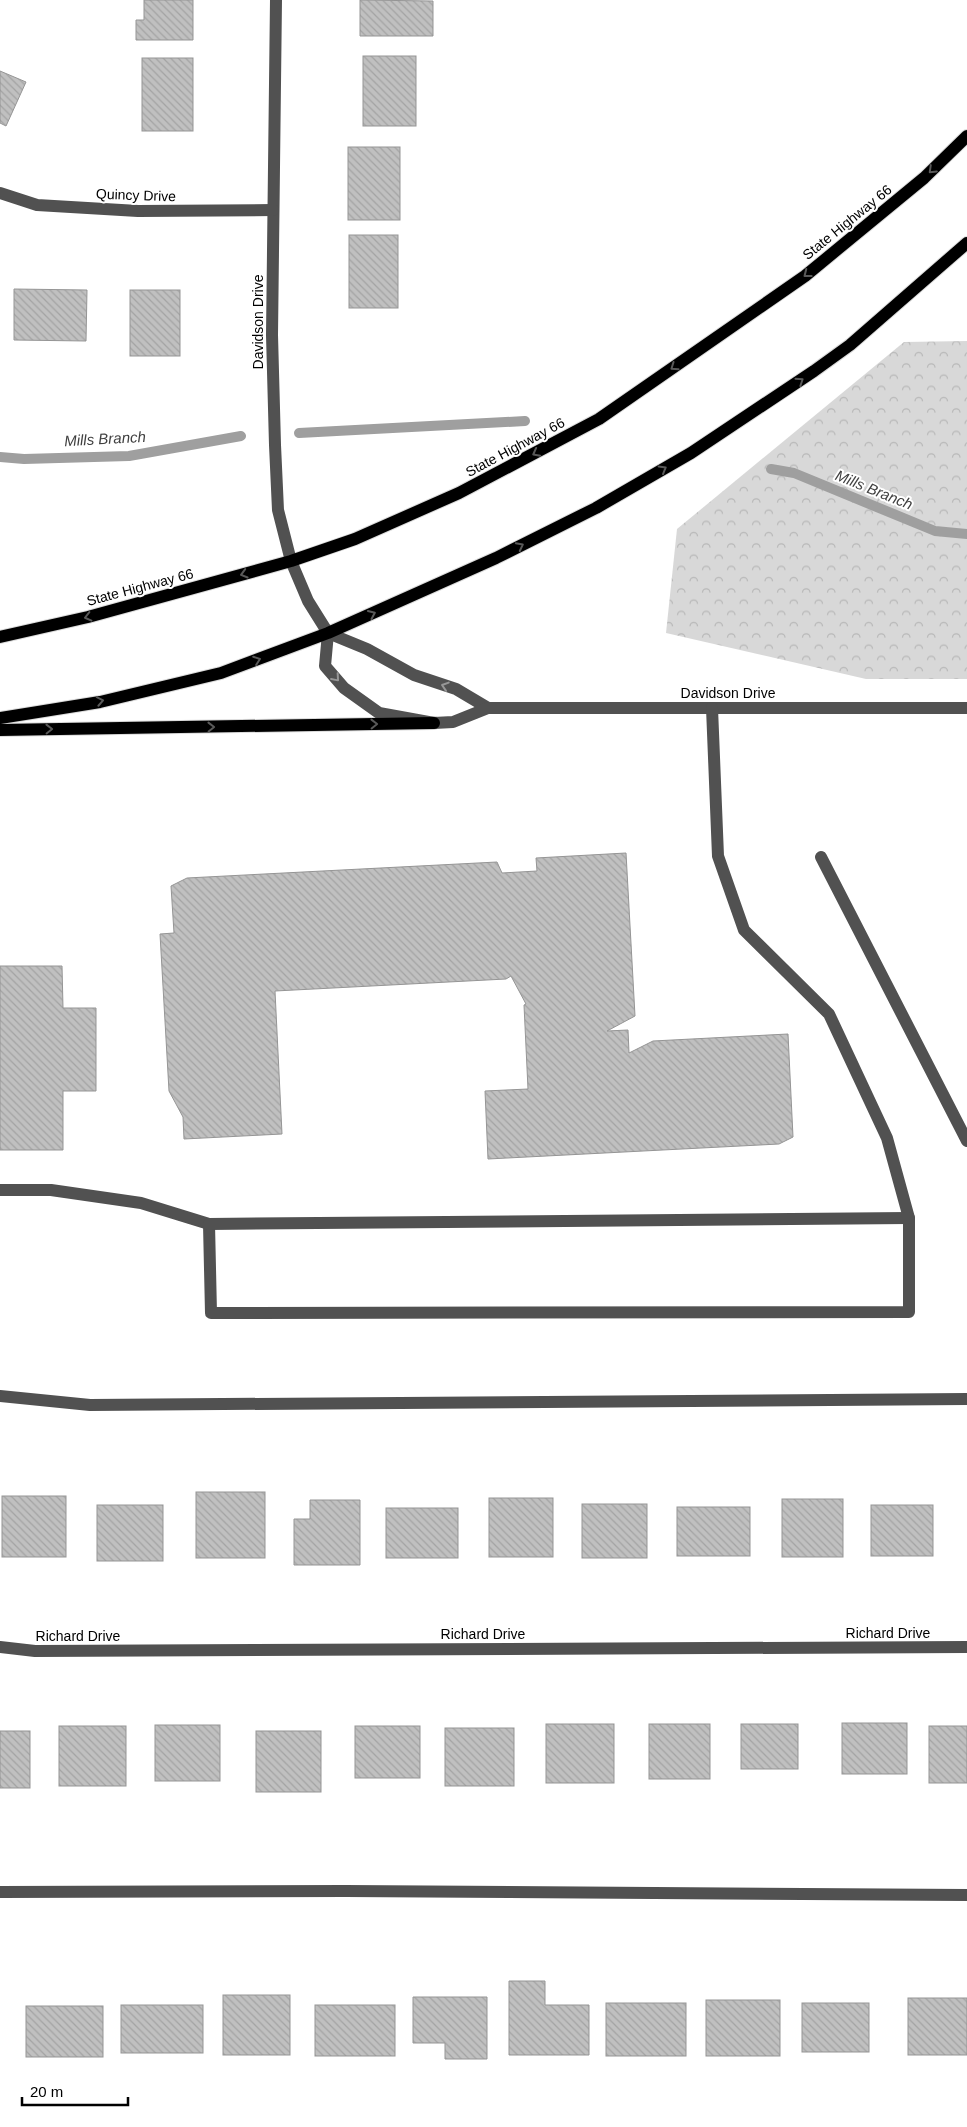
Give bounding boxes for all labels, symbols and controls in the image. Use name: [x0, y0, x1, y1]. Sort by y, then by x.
one-way arrow: [929, 165, 938, 174]
street label: State Highway 66: [799, 181, 895, 263]
street label: Quincy Drive: [96, 186, 177, 204]
one-way arrow: [803, 268, 813, 277]
street label: Davidson Drive: [250, 274, 266, 369]
one-way arrow: [671, 362, 680, 370]
one-way arrow: [794, 378, 803, 387]
street label: State Highway 66: [463, 414, 567, 480]
water label: Mills Branch: [64, 428, 146, 449]
one-way arrow: [532, 447, 541, 457]
one-way arrow: [658, 466, 667, 476]
water label: Mills Branch: [833, 466, 915, 513]
one-way arrow: [515, 542, 524, 552]
street label: State Highway 66: [85, 565, 195, 609]
one-way arrow: [240, 568, 249, 579]
one-way arrow: [367, 609, 376, 620]
one-way arrow: [83, 611, 92, 622]
one-way arrow: [252, 656, 260, 666]
one-way arrow: [330, 673, 339, 682]
one-way arrow: [441, 681, 449, 691]
street label: Davidson Drive: [681, 685, 776, 701]
one-way arrow: [95, 697, 104, 707]
one-way arrow: [370, 719, 378, 730]
one-way arrow: [208, 722, 215, 732]
one-way arrow: [45, 724, 53, 734]
street label: Richard Drive: [846, 1625, 931, 1641]
street label: Richard Drive: [441, 1626, 526, 1642]
street label: Richard Drive: [36, 1628, 121, 1644]
scale bar: [22, 2074, 129, 2106]
text: 20 m: [30, 2083, 63, 2100]

